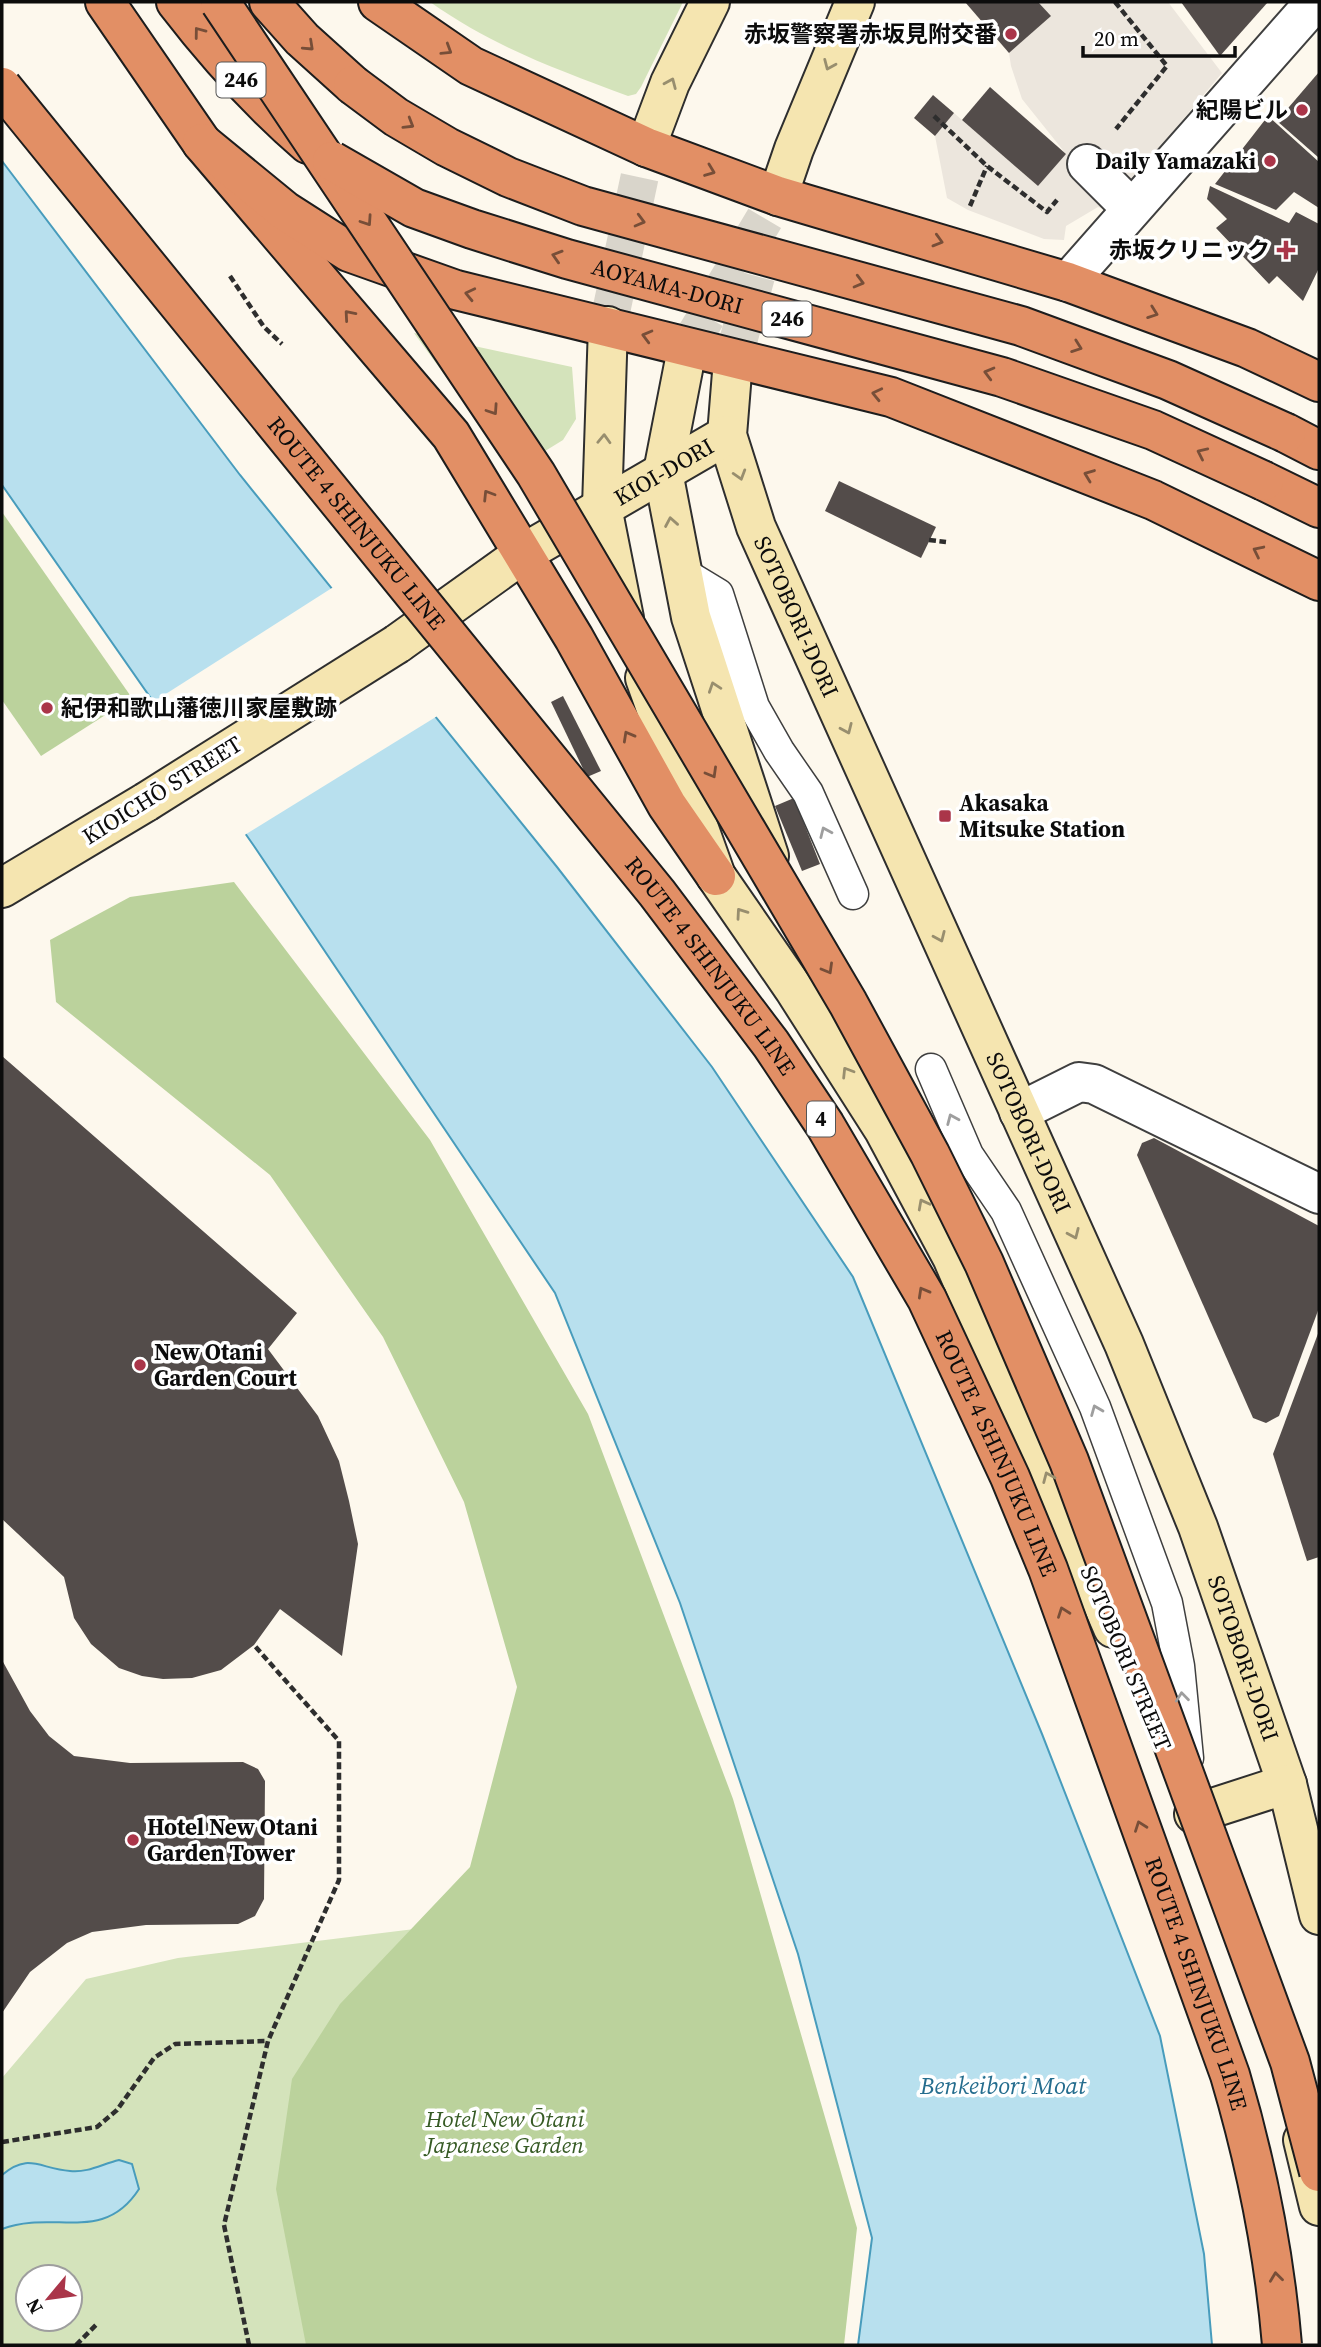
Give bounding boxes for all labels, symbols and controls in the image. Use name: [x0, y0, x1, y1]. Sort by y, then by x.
scale bar: [1083, 14, 1235, 58]
place label: 赤坂警察署赤坂見附交番: [744, 18, 997, 50]
text: 20 m: [1094, 24, 1139, 53]
marker: 赤坂警察署赤坂見附交番: [1003, 26, 1019, 42]
one-way arrow: [194, 27, 207, 39]
one-way arrow: [301, 37, 314, 50]
one-way arrow: [440, 42, 453, 55]
one-way arrow: [823, 58, 837, 70]
road number: 246: [216, 62, 266, 98]
one-way arrow: [662, 78, 676, 90]
place label: 紀陽ビル: [1196, 94, 1288, 126]
marker: 紀陽ビル: [1294, 102, 1310, 118]
one-way arrow: [401, 116, 414, 129]
place label: Daily Yamazaki: [1095, 145, 1256, 177]
marker: Daily Yamazaki: [1262, 153, 1278, 169]
one-way arrow: [703, 163, 715, 177]
one-way arrow: [359, 213, 371, 226]
one-way arrow: [634, 213, 646, 228]
one-way arrow: [931, 233, 943, 247]
place label: 赤坂クリニック: [1109, 234, 1270, 266]
marker: 赤坂クリニック: [1276, 240, 1296, 260]
one-way arrow: [551, 249, 563, 264]
street label: AOYAMA-DORI: [588, 250, 747, 322]
one-way arrow: [853, 274, 865, 288]
one-way arrow: [464, 287, 476, 302]
road number: 246: [762, 302, 812, 336]
one-way arrow: [1147, 305, 1159, 319]
one-way arrow: [345, 311, 357, 324]
one-way arrow: [641, 330, 653, 345]
one-way arrow: [1071, 339, 1083, 353]
one-way arrow: [983, 367, 995, 381]
one-way arrow: [871, 388, 883, 402]
one-way arrow: [485, 402, 498, 415]
street label: ROUTE 4 SHINJUKU LINE: [260, 410, 453, 637]
street label: KIOI-DORI: [608, 430, 720, 513]
one-way arrow: [597, 433, 612, 444]
one-way arrow: [1197, 447, 1209, 461]
one-way arrow: [731, 469, 746, 481]
one-way arrow: [1084, 470, 1096, 484]
one-way arrow: [483, 489, 496, 502]
one-way arrow: [664, 516, 679, 528]
street label: SOTOBORI-DORI: [746, 531, 847, 702]
one-way arrow: [1253, 545, 1265, 559]
one-way arrow: [708, 681, 722, 693]
place label: 紀伊和歌山藩徳川家屋敷跡: [61, 692, 337, 724]
marker: 紀伊和歌山藩徳川家屋敷跡: [39, 700, 55, 716]
one-way arrow: [839, 722, 853, 735]
street label: KIOICHŌ STREET: [76, 728, 248, 852]
one-way arrow: [623, 730, 636, 743]
one-way arrow: [704, 765, 717, 778]
place label: Akasaka Mitsuke Station: [959, 787, 1125, 845]
marker: Akasaka Mitsuke Station: [937, 808, 953, 824]
one-way arrow: [819, 827, 833, 839]
street label: ROUTE 4 SHINJUKU LINE: [618, 850, 803, 1082]
one-way arrow: [737, 908, 749, 921]
one-way arrow: [932, 930, 946, 942]
one-way arrow: [819, 961, 832, 974]
street label: SOTOBORI-DORI: [979, 1047, 1079, 1218]
one-way arrow: [843, 1067, 856, 1080]
road number: 4: [807, 1102, 835, 1136]
one-way arrow: [946, 1114, 960, 1126]
one-way arrow: [918, 1198, 931, 1211]
one-way arrow: [1066, 1227, 1080, 1239]
one-way arrow: [918, 1286, 931, 1299]
street label: ROUTE 4 SHINJUKU LINE: [928, 1325, 1065, 1581]
place label: New Otani Garden Court: [154, 1336, 298, 1394]
marker: New Otani Garden Court: [132, 1357, 148, 1373]
one-way arrow: [1090, 1405, 1104, 1417]
one-way arrow: [1042, 1472, 1056, 1484]
street label: SOTOBORI STREET: [1073, 1561, 1179, 1755]
street label: SOTOBORI-DORI: [1200, 1571, 1287, 1746]
one-way arrow: [1057, 1606, 1071, 1619]
one-way arrow: [1175, 1691, 1190, 1703]
place label: Hotel New Otani Garden Tower: [147, 1811, 318, 1869]
one-way arrow: [1135, 1820, 1149, 1832]
marker: Hotel New Otani Garden Tower: [125, 1832, 141, 1848]
street label: ROUTE 4 SHINJUKU LINE: [1137, 1852, 1255, 2114]
water label: Benkeibori Moat: [919, 2069, 1087, 2102]
park label: Hotel New Ōtani Japanese Garden: [423, 2103, 585, 2161]
north arrow: [14, 2263, 84, 2333]
one-way arrow: [1268, 2271, 1283, 2283]
text: N: [19, 2294, 49, 2319]

